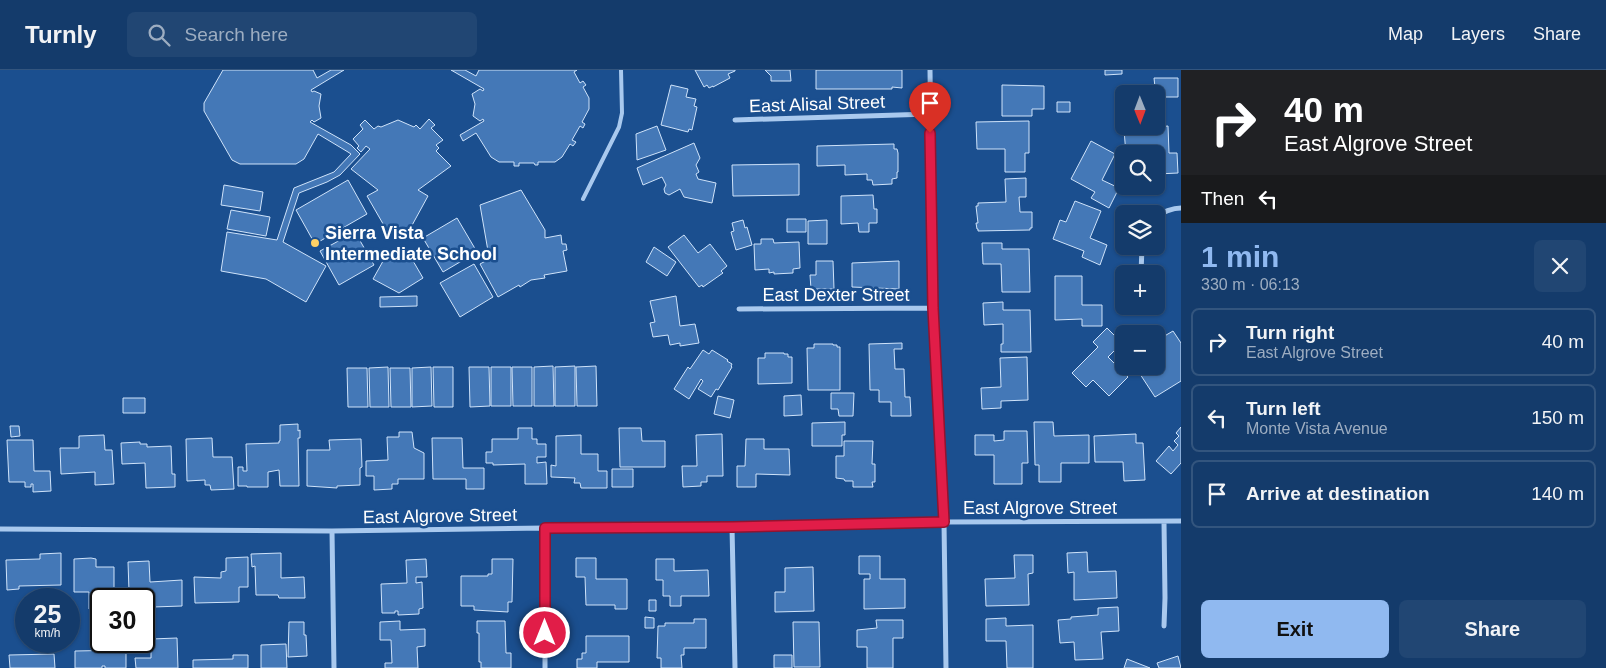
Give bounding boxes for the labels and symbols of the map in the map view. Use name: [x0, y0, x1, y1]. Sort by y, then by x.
pin: [909, 82, 951, 133]
north arrow: [1115, 85, 1165, 135]
street label: East Alisal Street: [749, 92, 885, 116]
place label: Sierra Vista Intermediate School: [325, 223, 497, 264]
marker: Sierra Vista Intermediate School: [309, 237, 321, 249]
street label: East Dexter Street: [762, 285, 910, 305]
street label: East Algrove Street: [963, 498, 1117, 518]
street label: East Algrove Street: [363, 505, 517, 527]
speed limit sign: 30: [90, 588, 155, 653]
position arrow: [518, 606, 570, 658]

